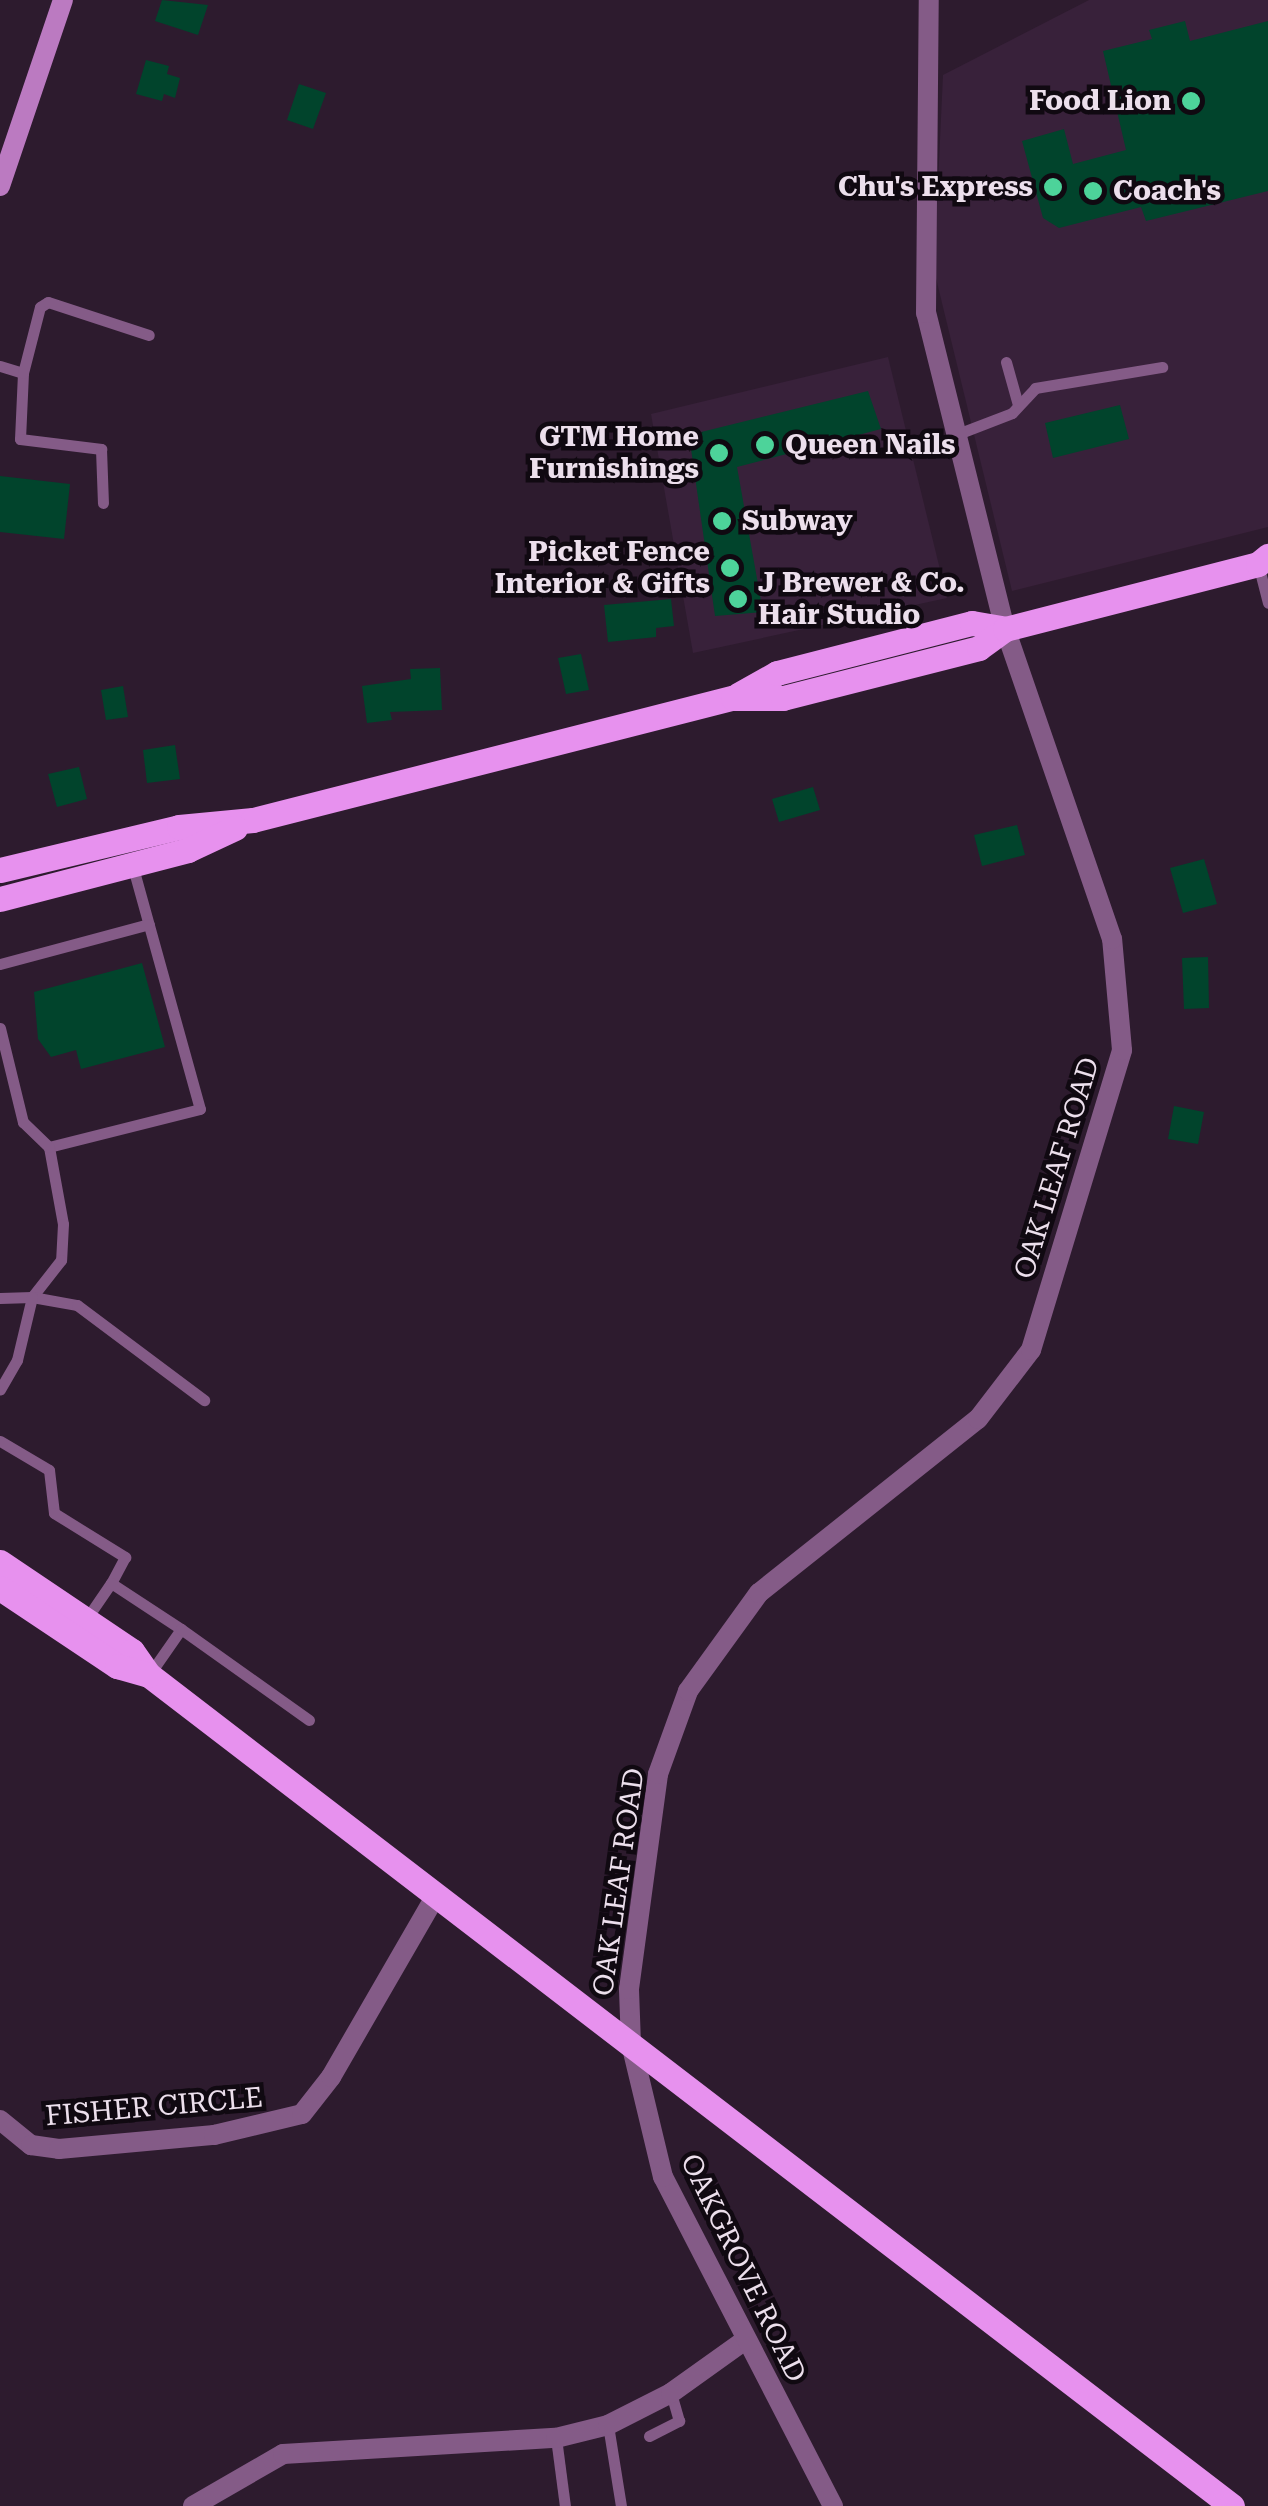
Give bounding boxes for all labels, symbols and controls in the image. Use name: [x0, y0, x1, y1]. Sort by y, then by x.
place label: Food Lion: [1029, 84, 1171, 118]
marker: Food Lion: [1180, 90, 1202, 112]
place label: Chu's Express: [838, 170, 1033, 204]
place label: Coach's: [1113, 174, 1221, 208]
marker: Chu's Express: [1042, 176, 1064, 198]
marker: Coach's: [1082, 180, 1104, 202]
place label: GTM Home Furnishings: [529, 420, 699, 486]
place label: Queen Nails: [785, 428, 956, 462]
marker: Queen Nails: [754, 434, 776, 456]
marker: GTM Home Furnishings: [708, 442, 730, 464]
place label: Subway: [742, 504, 853, 538]
marker: Subway: [711, 510, 733, 532]
place label: Picket Fence Interior & Gifts: [495, 535, 710, 601]
marker: Picket Fence Interior & Gifts: [719, 557, 741, 579]
place label: J Brewer & Co. Hair Studio: [758, 566, 965, 632]
marker: J Brewer & Co. Hair Studio: [727, 588, 749, 610]
street label: OAK LEAF ROAD: [1007, 1053, 1107, 1283]
street label: OAK LEAF ROAD: [586, 1766, 652, 1998]
street label: FISHER CIRCLE: [44, 2081, 264, 2133]
street label: OAKGROVE ROAD: [673, 2148, 813, 2388]

